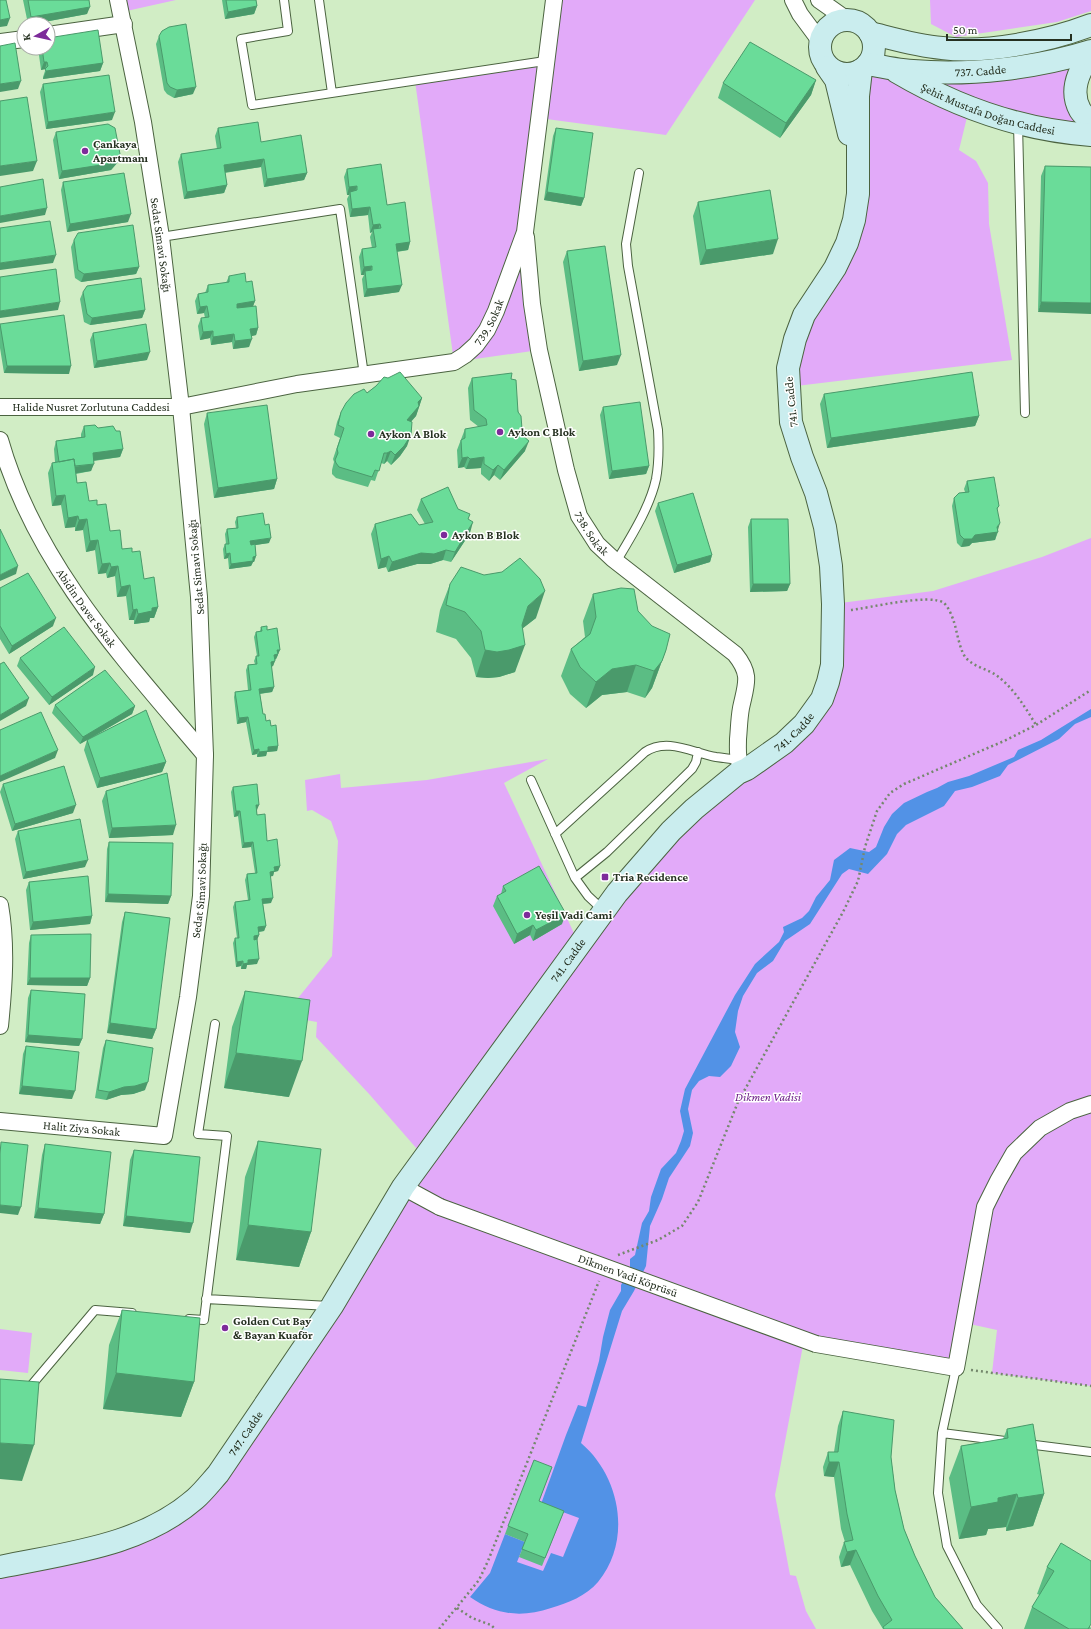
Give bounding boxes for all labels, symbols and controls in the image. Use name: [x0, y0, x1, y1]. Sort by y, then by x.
north arrow: [16, 16, 56, 56]
scale bar: [947, 16, 1071, 42]
text: 50 m: [953, 23, 978, 37]
text: K: [20, 32, 33, 42]
street label: 737. Cadde: [954, 62, 1007, 79]
street label: Şehit Mustafa Doğan Caddesi: [919, 80, 1056, 138]
place label: Çankaya Apartmanı: [92, 137, 149, 165]
marker: Çankaya Apartmanı: [80, 146, 90, 156]
street label: Sedat Simavi Sokağı: [147, 197, 175, 293]
street label: 739. Sokak: [471, 297, 507, 348]
street label: 741. Cadde: [781, 376, 801, 428]
street label: Halide Nusret Zorlutuna Caddesi: [12, 400, 170, 414]
place label: Aykon C Blok: [507, 425, 576, 439]
place label: Aykon A Blok: [378, 427, 447, 441]
marker: Aykon C Blok: [495, 427, 505, 437]
marker: Aykon A Blok: [366, 429, 376, 439]
street label: 738. Sokak: [571, 510, 612, 559]
street label: Sedat Simavi Sokağı: [185, 519, 207, 615]
place label: Aykon B Blok: [451, 528, 520, 542]
marker: Aykon B Blok: [439, 530, 449, 540]
street label: Abidin Daver Sokak: [54, 566, 119, 650]
street label: 741. Cadde: [771, 710, 817, 755]
street label: Sedat Simavi Sokağı: [189, 843, 210, 939]
place label: Tria Recidence: [613, 870, 689, 884]
marker: Tria Recidence: [600, 872, 610, 882]
place label: Yeşil Vadi Cami: [535, 908, 613, 922]
marker: Yeşil Vadi Cami: [522, 910, 532, 920]
street label: 741. Cadde: [547, 936, 589, 985]
park label: Dikmen Vadisi: [735, 1090, 802, 1104]
street label: Halit Ziya Sokak: [43, 1118, 121, 1139]
street label: Dikmen Vadi Köprüsü: [576, 1251, 680, 1300]
place label: Golden Cut Bay & Bayan Kuaför: [233, 1314, 313, 1342]
marker: Golden Cut Bay & Bayan Kuaför: [220, 1323, 230, 1333]
street label: 747. Cadde: [225, 1408, 266, 1459]

